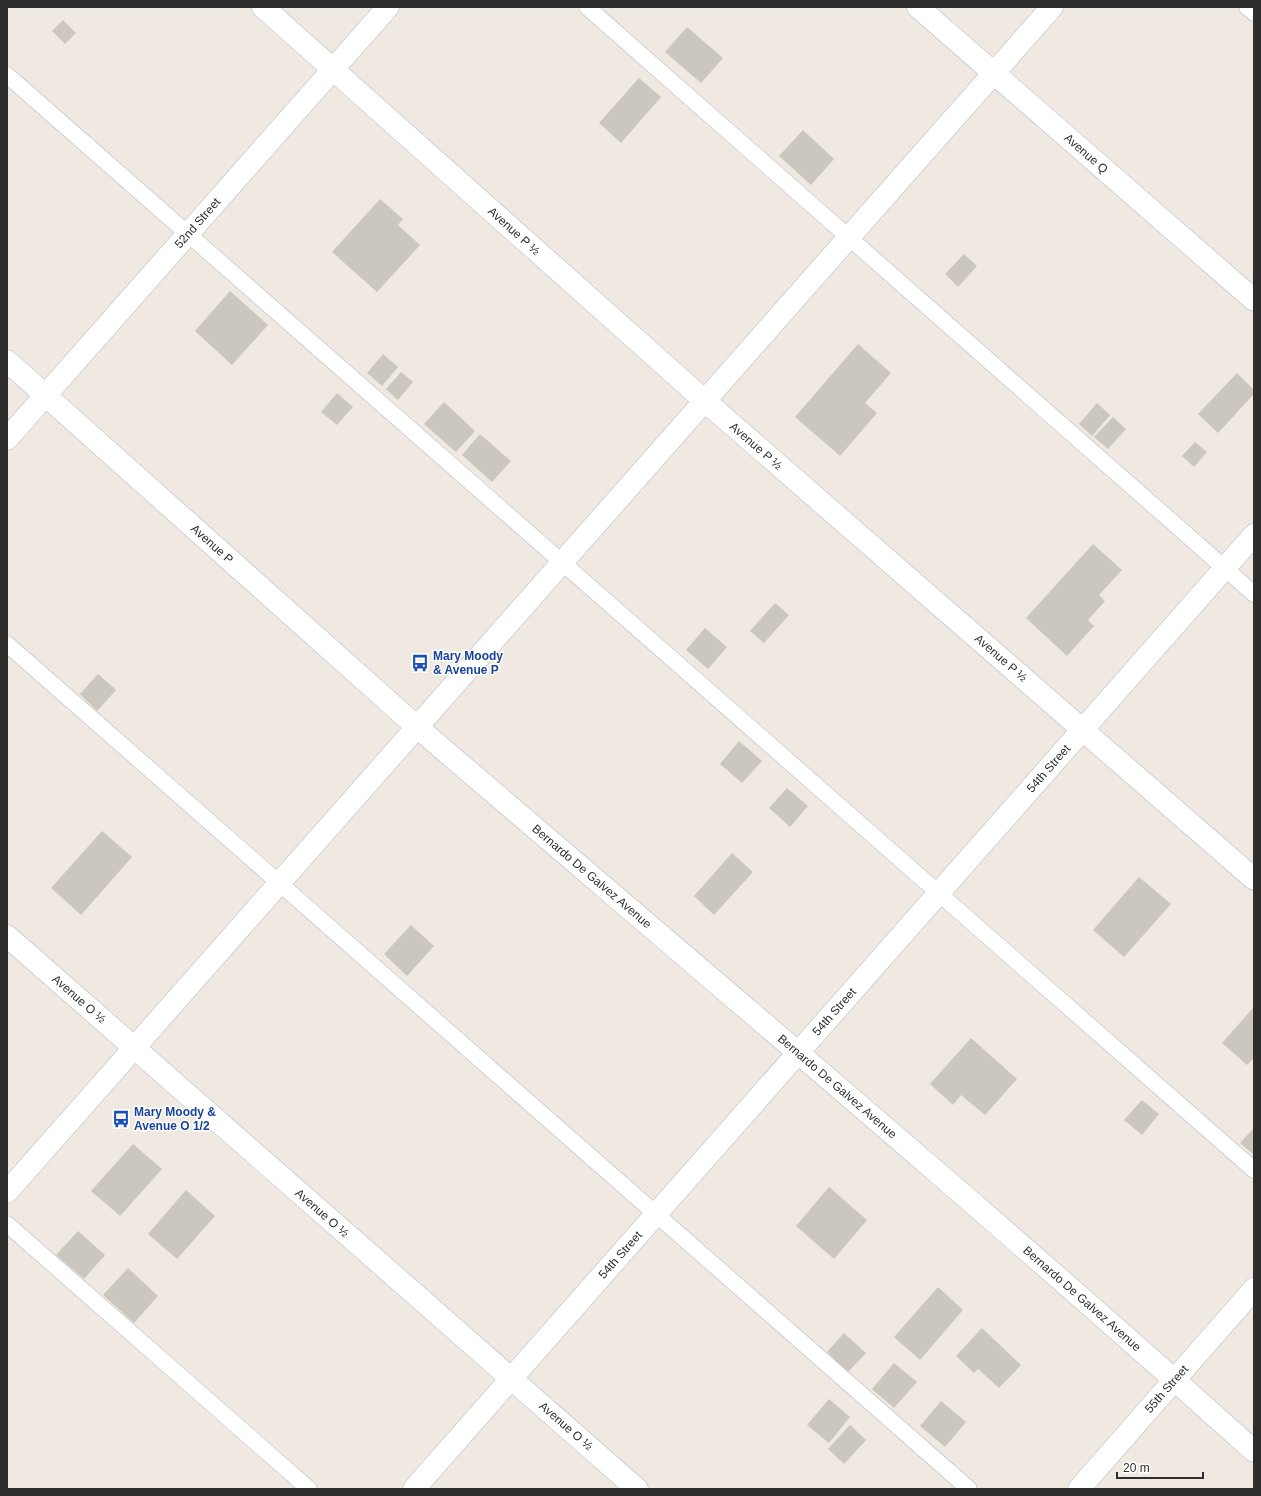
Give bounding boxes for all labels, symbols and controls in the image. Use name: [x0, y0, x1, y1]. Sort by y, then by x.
street label: Avenue Q: [1061, 131, 1111, 176]
street label: 52nd Street: [172, 195, 224, 251]
street label: Avenue P ½: [485, 204, 543, 258]
street label: Avenue P ½: [727, 419, 785, 473]
street label: Avenue P: [188, 522, 236, 567]
street label: Avenue P ½: [972, 631, 1030, 685]
place label: Mary Moody & Avenue P: [433, 649, 503, 677]
bus stop icon: Mary Moody & Avenue P: [410, 653, 430, 673]
street label: 54th Street: [1024, 741, 1074, 795]
street label: Bernardo De Galvez Avenue: [529, 822, 654, 931]
street label: Avenue O ½: [49, 972, 109, 1026]
street label: 54th Street: [810, 984, 859, 1038]
street label: Bernardo De Galvez Avenue: [775, 1032, 900, 1141]
place label: Mary Moody & Avenue O 1/2: [134, 1105, 216, 1133]
bus stop icon: Mary Moody & Avenue O 1/2: [111, 1109, 131, 1129]
street label: Avenue O ½: [292, 1186, 352, 1240]
street label: 54th Street: [595, 1228, 645, 1282]
street label: Bernardo De Galvez Avenue: [1020, 1243, 1144, 1354]
street label: 55th Street: [1142, 1362, 1192, 1416]
street label: Avenue O ½: [536, 1399, 596, 1453]
scale bar: [1117, 1454, 1203, 1480]
text: 20 m: [1123, 1461, 1150, 1475]

